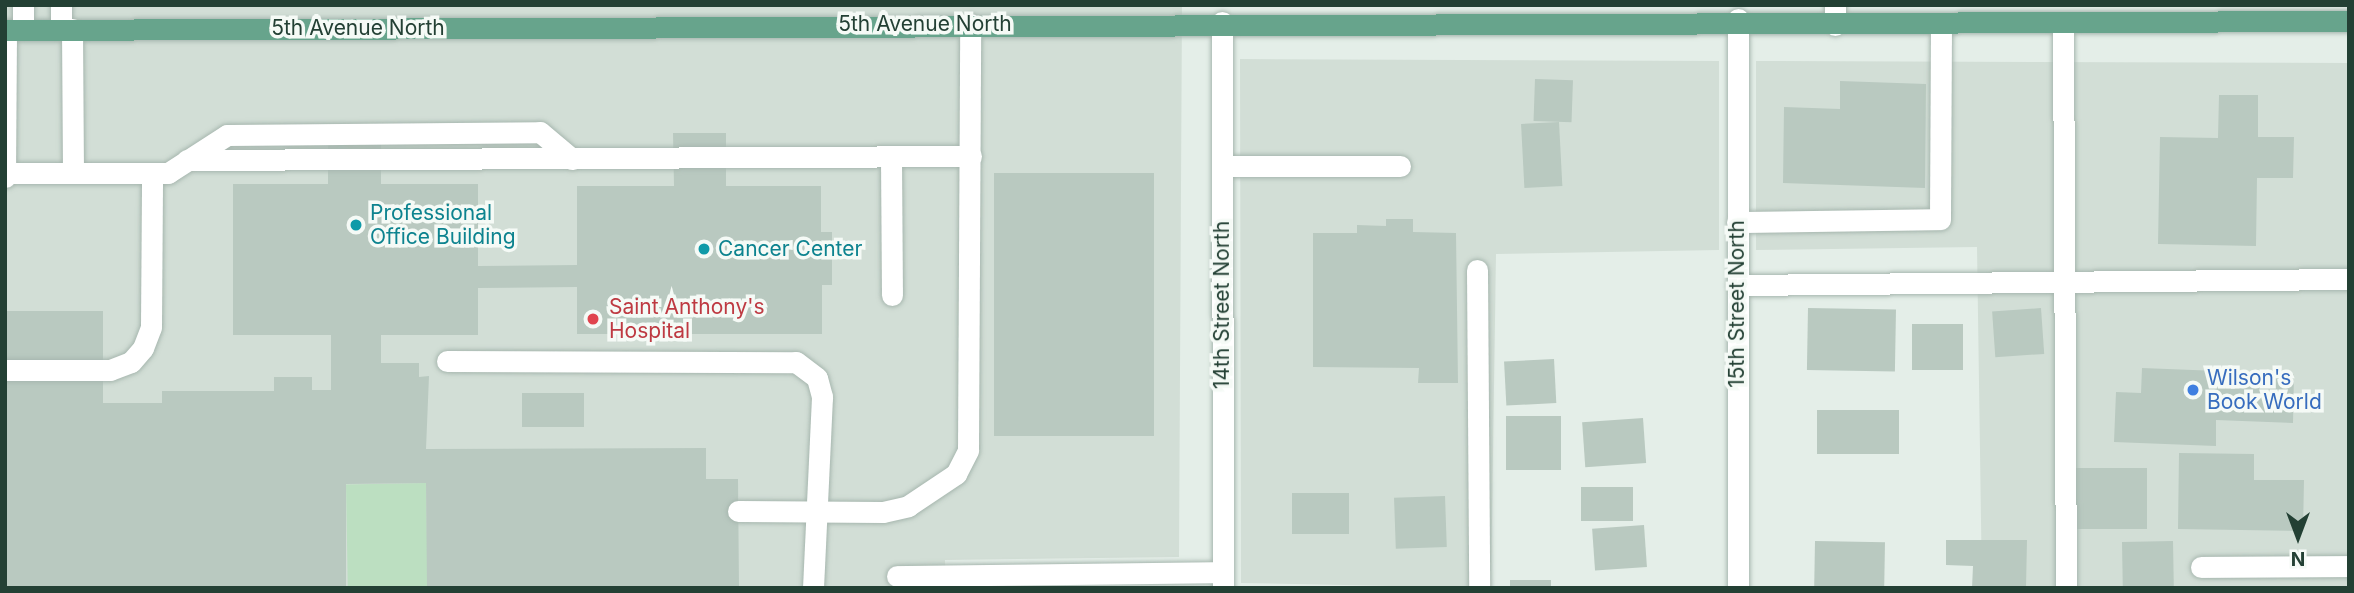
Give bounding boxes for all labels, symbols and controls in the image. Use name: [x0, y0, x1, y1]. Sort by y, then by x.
street label: 5th Avenue North: [838, 11, 1012, 37]
street label: 5th Avenue North: [271, 15, 445, 41]
place label: Professional Office Building: [370, 200, 516, 250]
marker: Professional Office Building: [348, 217, 364, 233]
street label: 15th Street North: [1724, 220, 1750, 388]
street label: 14th Street North: [1209, 221, 1235, 389]
place label: Cancer Center: [718, 236, 862, 262]
marker: Cancer Center: [696, 241, 712, 257]
place label: Saint Anthony's Hospital: [609, 294, 765, 344]
marker: Saint Anthony's Hospital: [583, 309, 603, 329]
place label: Wilson's Book World: [2207, 365, 2322, 415]
marker: Wilson's Book World: [2185, 382, 2201, 398]
north arrow: [2263, 502, 2333, 572]
text: N: [2291, 547, 2305, 570]

